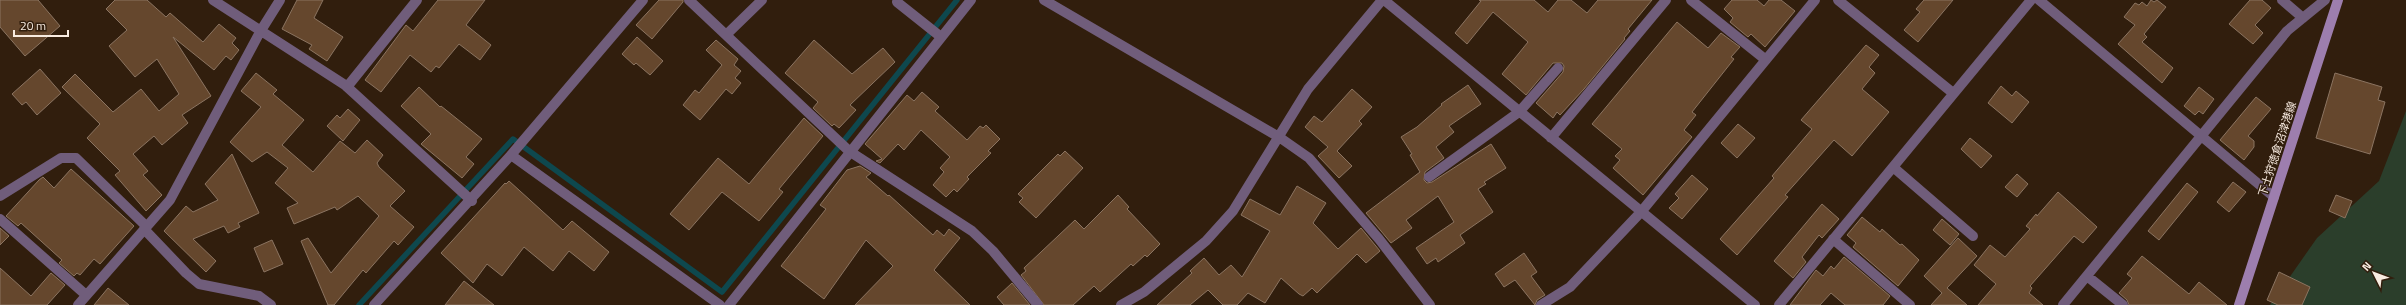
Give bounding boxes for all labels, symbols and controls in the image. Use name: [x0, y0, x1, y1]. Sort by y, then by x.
scale bar: [14, 12, 68, 38]
text: 20 m: [20, 16, 46, 35]
street label: 下土狩徳倉沼津港線: [2254, 99, 2300, 199]
north arrow: [2354, 253, 2394, 293]
text: N: [2358, 258, 2375, 274]

